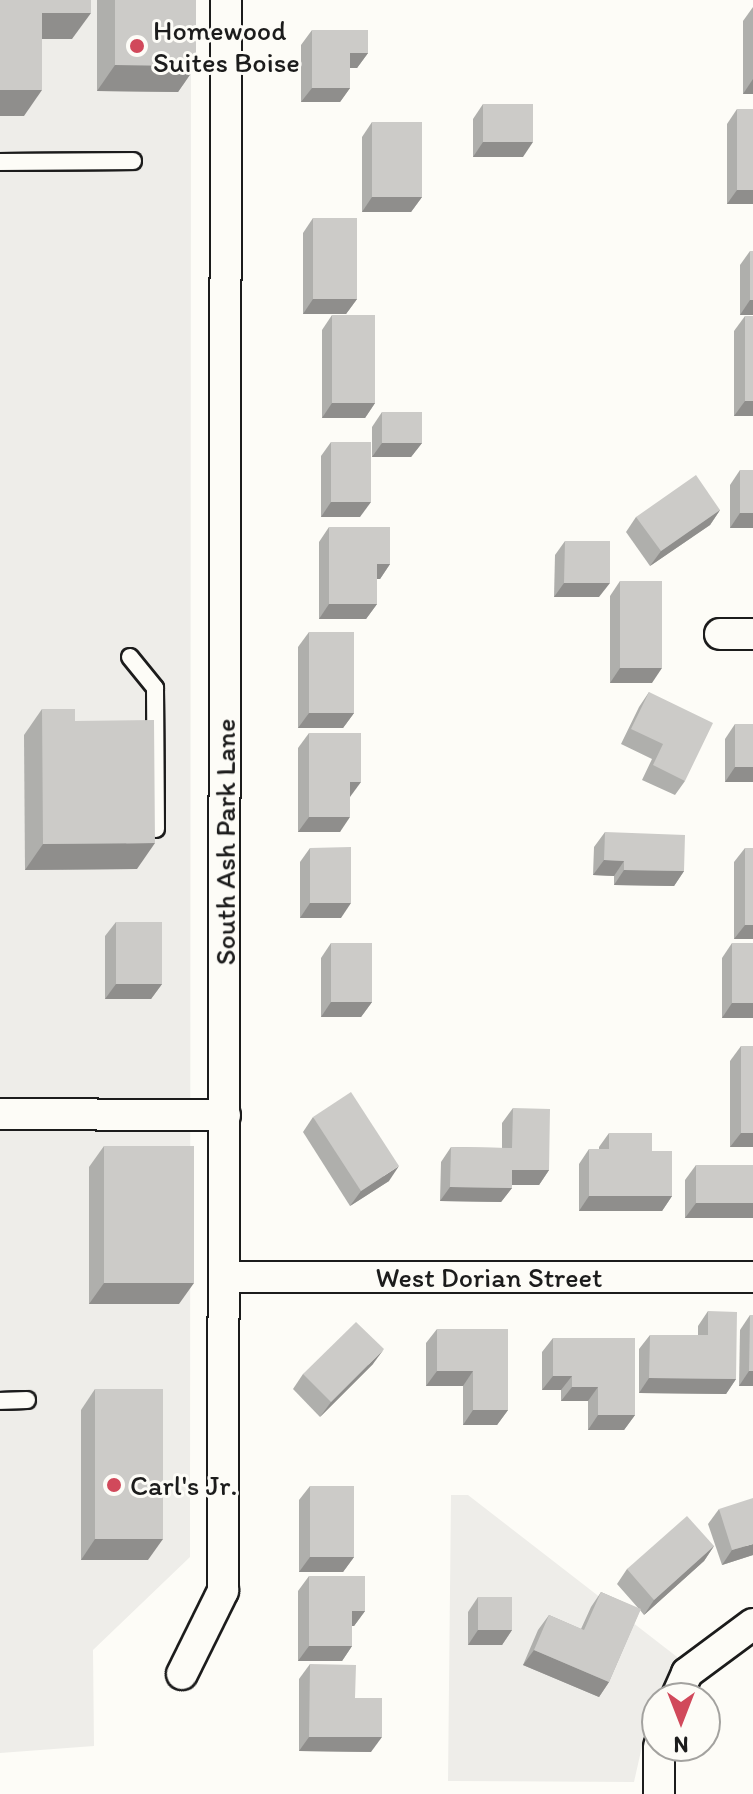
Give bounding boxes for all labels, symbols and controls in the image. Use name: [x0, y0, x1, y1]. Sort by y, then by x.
place label: Homewood Suites Boise: [153, 13, 300, 79]
marker: Homewood Suites Boise: [128, 37, 146, 55]
street label: South Ash Park Lane: [208, 719, 242, 965]
street label: West Dorian Street: [376, 1260, 602, 1294]
place label: Carl's Jr.: [130, 1468, 237, 1502]
marker: Carl's Jr.: [105, 1476, 123, 1494]
north arrow: [641, 1682, 721, 1762]
text: N: [674, 1731, 688, 1758]

